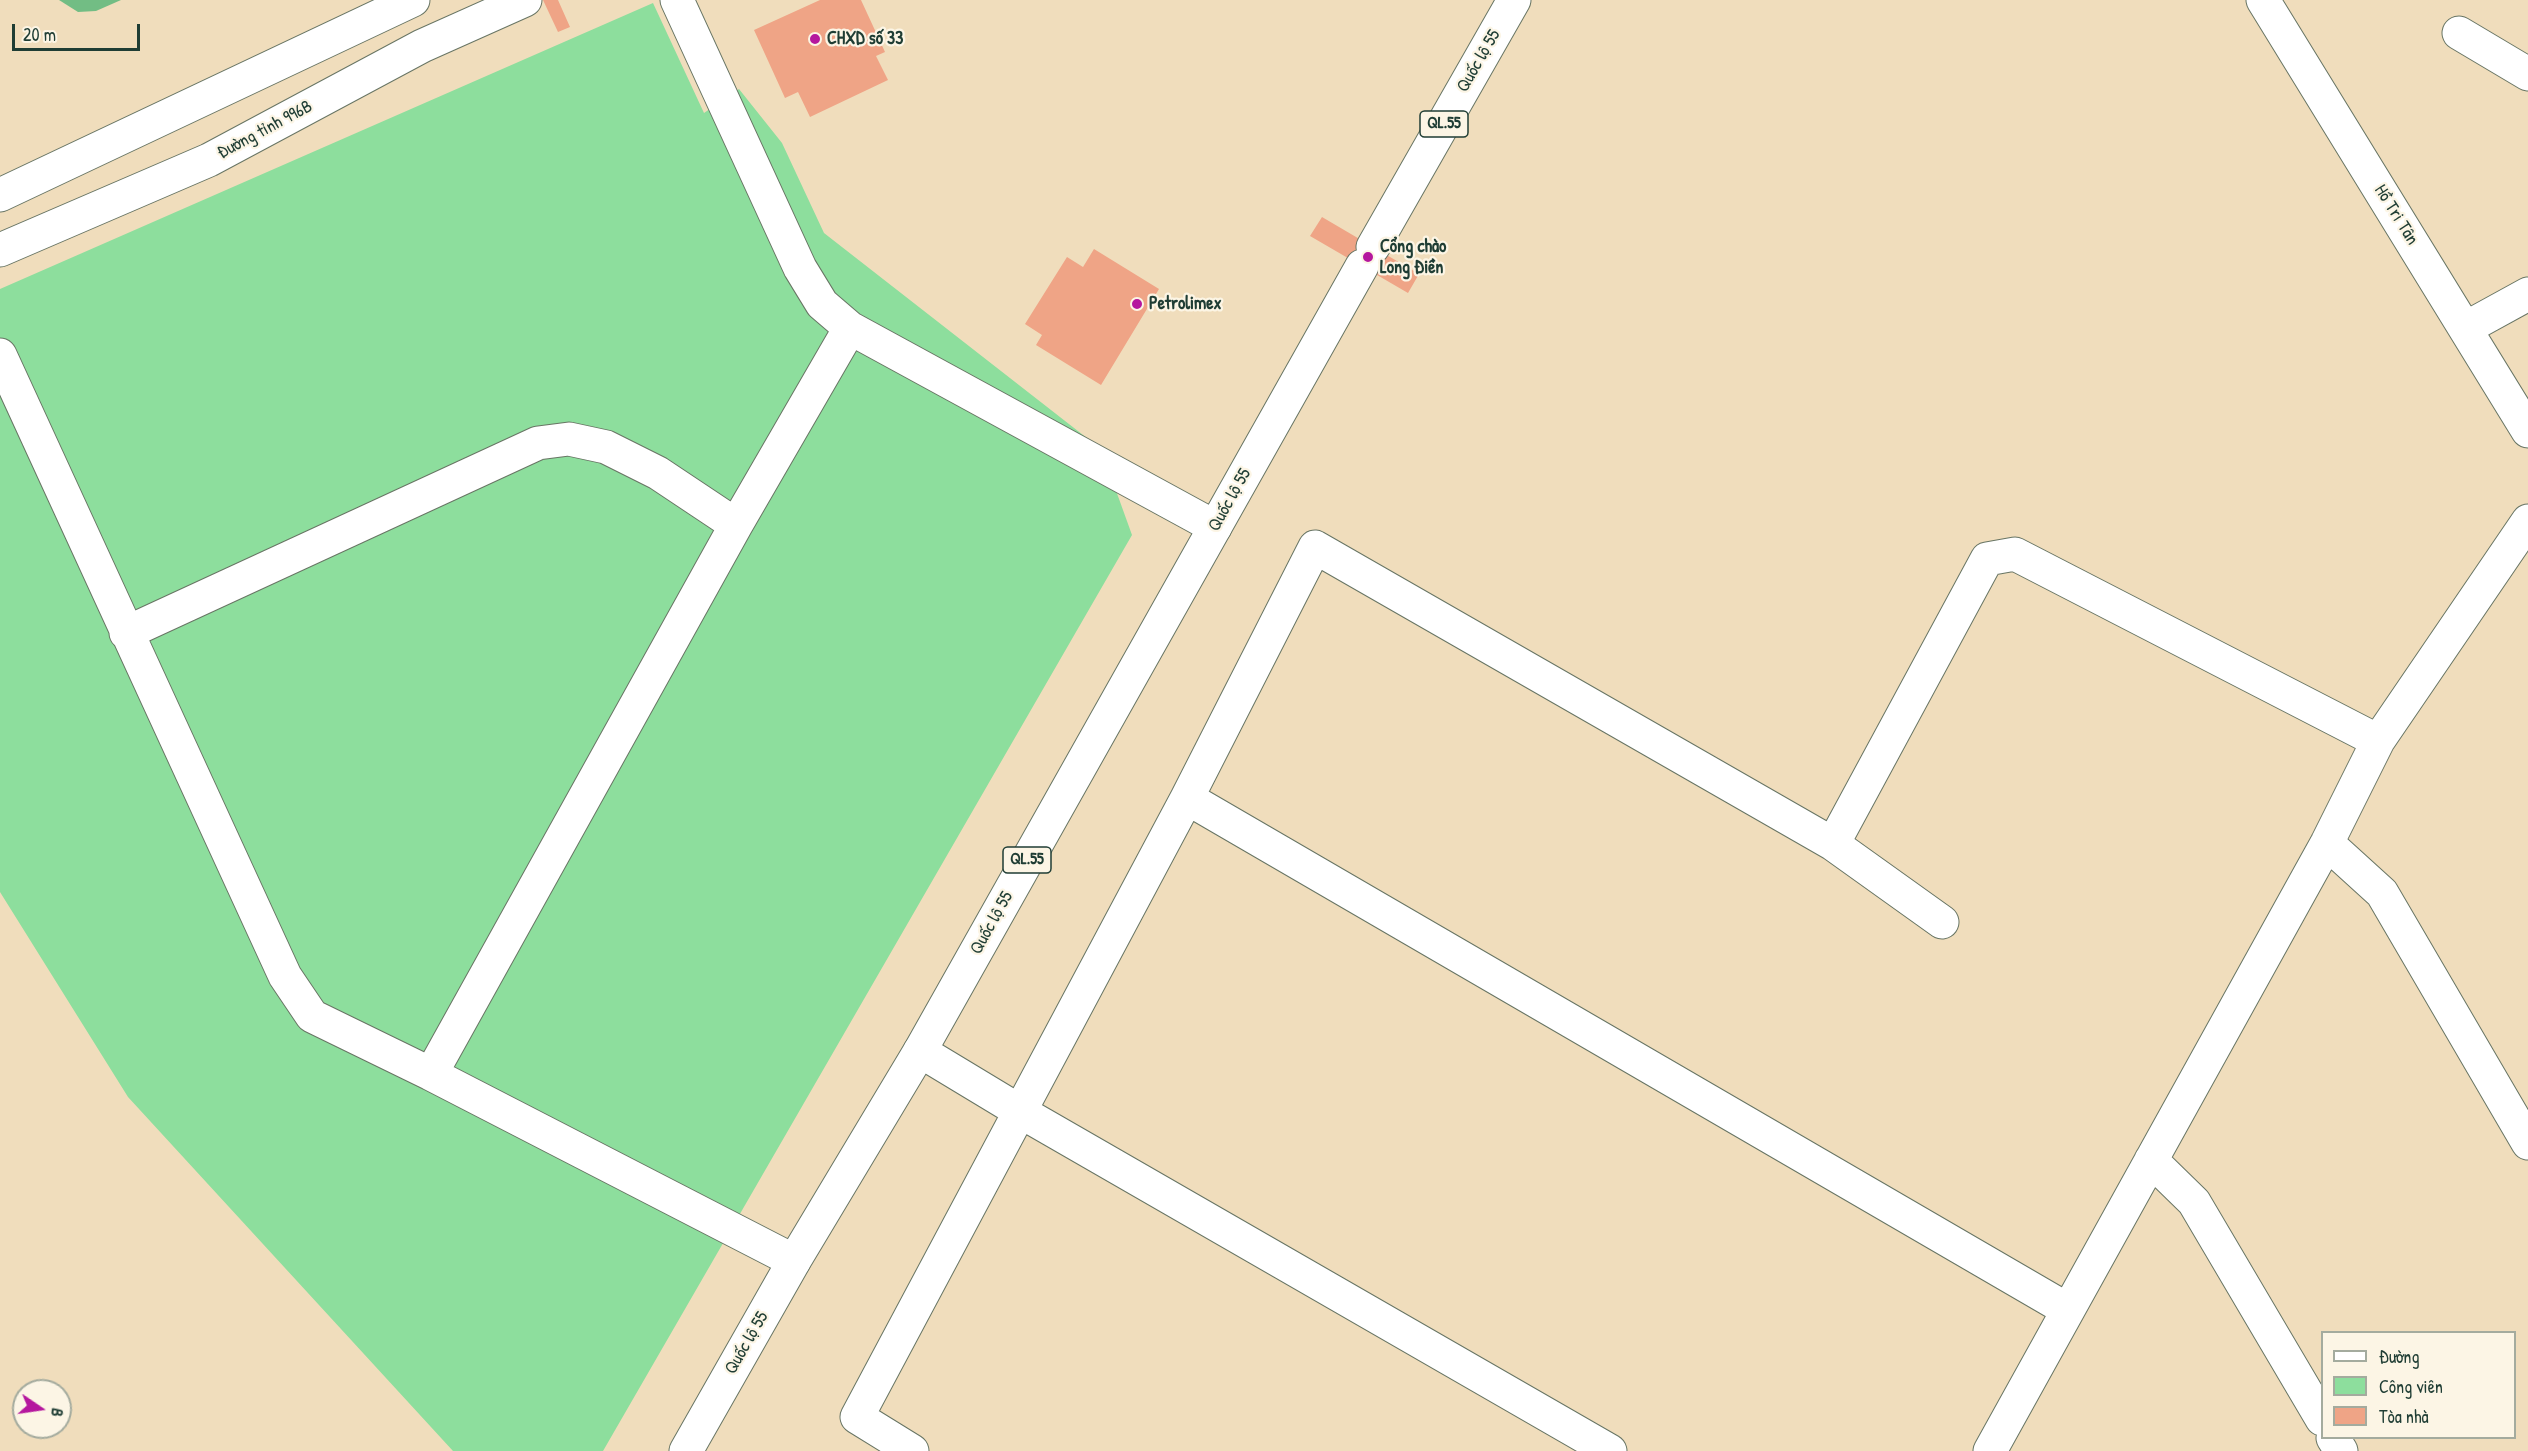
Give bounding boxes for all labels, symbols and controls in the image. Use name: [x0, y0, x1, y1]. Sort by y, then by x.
scale bar: [15, 12, 142, 50]
text: 20 m: [23, 22, 56, 47]
street label: Quốc lộ 55: [1452, 26, 1506, 96]
place label: CHXD số 33: [827, 28, 903, 50]
marker: CHXD số 33: [808, 32, 822, 46]
street label: Đường tỉnh 996B: [214, 96, 316, 164]
road number: QL.55: [1420, 111, 1468, 137]
street label: Hồ Tri Tân: [2369, 181, 2423, 249]
place label: Cổng chào Long Điền: [1380, 236, 1446, 278]
marker: Cổng chào Long Điền: [1361, 250, 1375, 264]
place label: Petrolimex: [1149, 293, 1221, 315]
marker: Petrolimex: [1130, 297, 1144, 311]
street label: Quốc lộ 55: [1204, 465, 1256, 535]
road number: QL.55: [1003, 847, 1051, 873]
street label: Quốc lộ 55: [966, 888, 1018, 958]
street label: Quốc lộ 55: [720, 1308, 774, 1378]
legend: [2321, 1331, 2516, 1439]
text: Đường: [2379, 1344, 2420, 1369]
text: Công viên: [2379, 1374, 2443, 1399]
north arrow: [12, 1379, 72, 1439]
text: Tòa nhà: [2379, 1404, 2429, 1429]
text: B: [46, 1406, 69, 1419]

